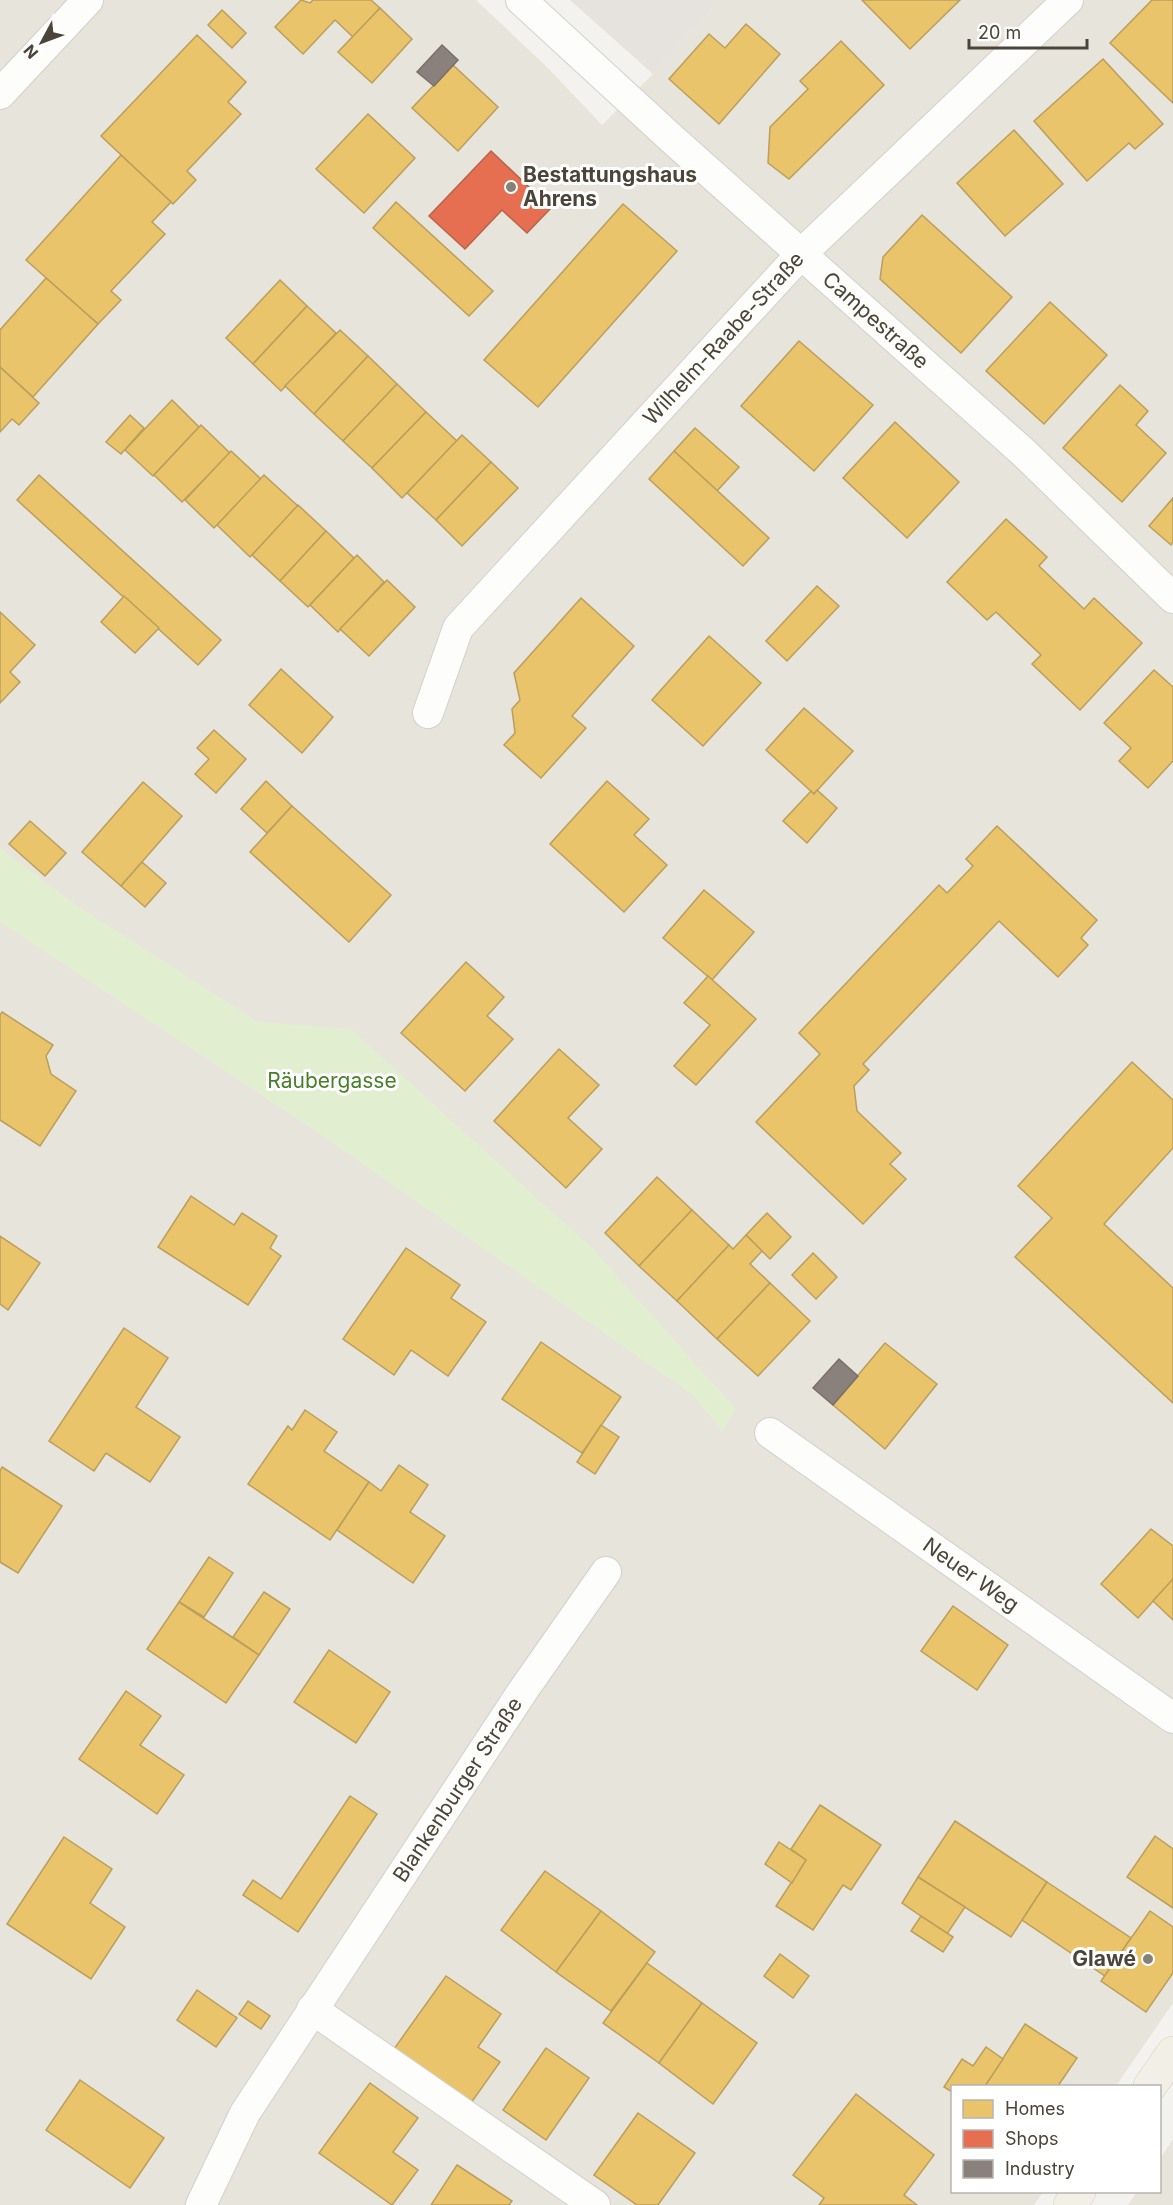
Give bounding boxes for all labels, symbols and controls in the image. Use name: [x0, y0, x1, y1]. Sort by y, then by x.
north arrow: [12, 12, 72, 72]
scale bar: [969, 12, 1088, 50]
text: 20 m: [978, 22, 1021, 43]
text: N: [19, 41, 42, 63]
place label: Bestattungshaus Ahrens: [523, 162, 697, 211]
marker: Bestattungshaus Ahrens: [504, 180, 518, 194]
street label: Wilhelm-Raabe-Straße: [638, 247, 809, 430]
street label: Campestraße: [818, 266, 934, 374]
park label: Räubergasse: [267, 1068, 397, 1093]
street label: Neuer Weg: [918, 1532, 1024, 1617]
street label: Blankenburger Straße: [388, 1692, 527, 1886]
place label: Glawé: [1072, 1946, 1136, 1971]
marker: Glawé: [1141, 1952, 1155, 1966]
legend: [951, 2085, 1161, 2193]
text: Homes: [1005, 2098, 1065, 2119]
text: Shops: [1005, 2128, 1059, 2149]
text: Industry: [1005, 2158, 1075, 2179]

